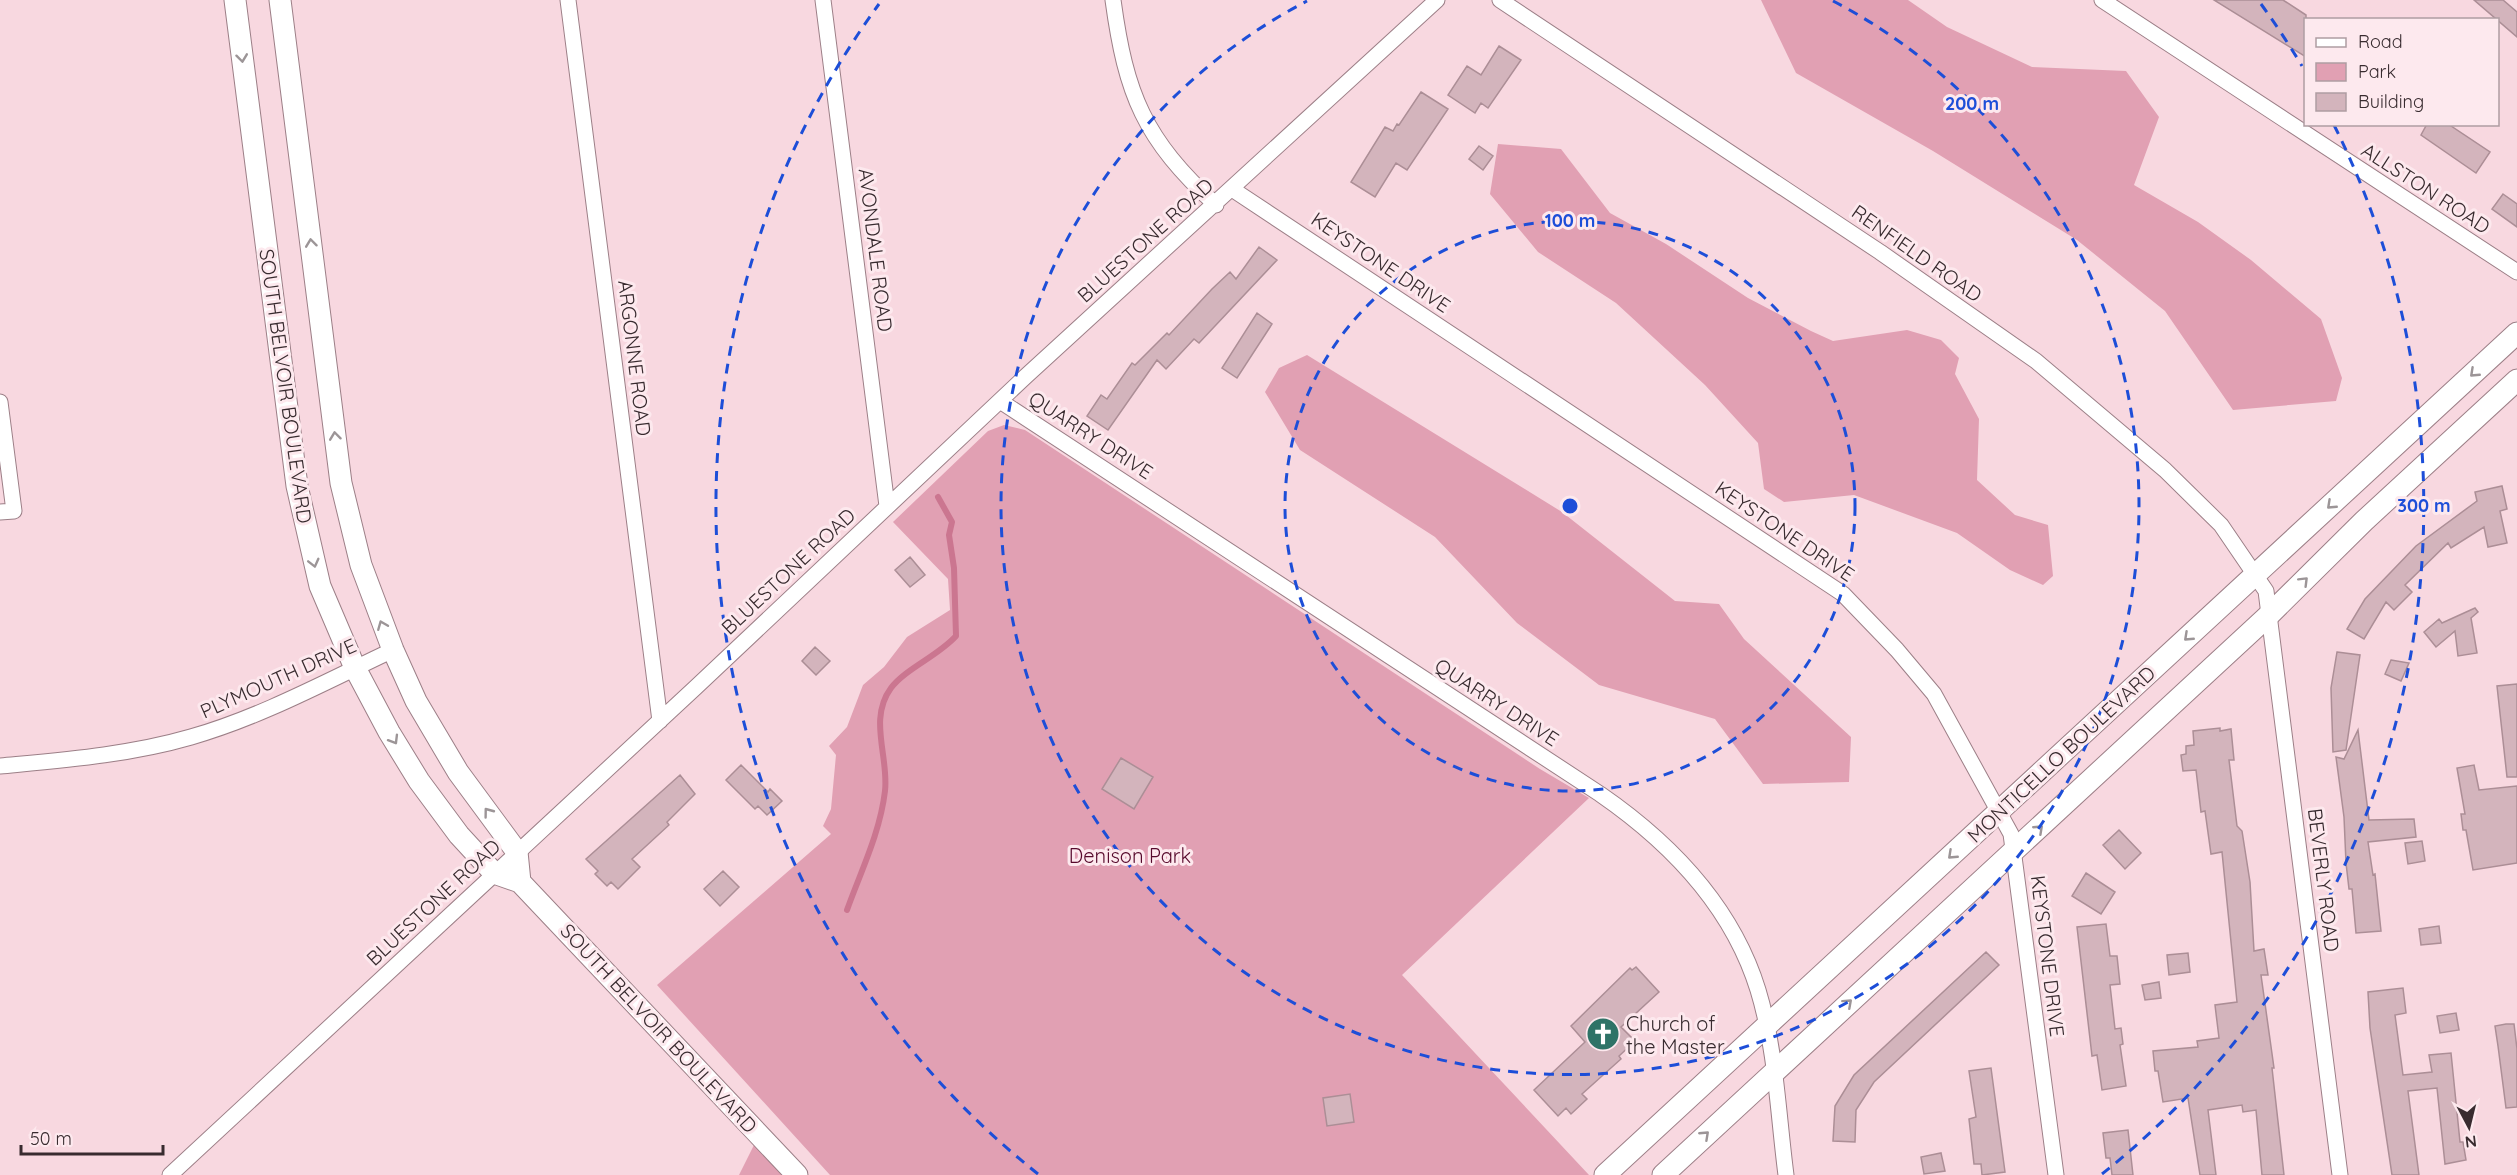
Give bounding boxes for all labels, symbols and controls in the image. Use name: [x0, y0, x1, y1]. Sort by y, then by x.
legend: [2304, 18, 2499, 126]
text: Road: [2358, 30, 2403, 53]
one-way arrow: [236, 53, 248, 63]
text: Park: [2358, 60, 2396, 83]
text: Building: [2358, 90, 2424, 113]
text: 200 m: [1945, 92, 1999, 115]
street label: ALLSTON ROAD: [2357, 137, 2495, 239]
street label: AVONDALE ROAD: [854, 167, 898, 333]
street label: BLUESTONE ROAD: [1072, 172, 1218, 308]
street label: RENFIELD ROAD: [1847, 199, 1987, 307]
street label: KEYSTONE DRIVE: [1307, 206, 1455, 318]
text: 100 m: [1545, 209, 1595, 232]
one-way arrow: [305, 238, 318, 247]
street label: SOUTH BELVOIR BOULEVARD: [254, 247, 318, 525]
street label: ARGONNE ROAD: [613, 279, 657, 437]
one-way arrow: [2470, 365, 2481, 376]
street label: QUARRY DRIVE: [1024, 386, 1158, 484]
one-way arrow: [330, 431, 342, 441]
street label: KEYSTONE DRIVE: [1711, 475, 1859, 587]
text: 300 m: [2397, 494, 2451, 517]
centre of rings: [1560, 496, 1580, 516]
one-way arrow: [2327, 498, 2338, 509]
street label: BLUESTONE ROAD: [716, 502, 860, 640]
one-way arrow: [306, 557, 319, 567]
one-way arrow: [2296, 577, 2307, 588]
one-way arrow: [377, 620, 389, 631]
one-way arrow: [2184, 630, 2194, 641]
street label: PLYMOUTH DRIVE: [196, 632, 360, 724]
street label: QUARRY DRIVE: [1430, 653, 1564, 751]
street label: MONTICELLO BOULEVARD: [1962, 660, 2160, 848]
one-way arrow: [386, 734, 398, 744]
street label: BEVERLY ROAD: [2303, 807, 2345, 953]
one-way arrow: [484, 808, 495, 819]
one-way arrow: [2032, 825, 2043, 836]
street label: BLUESTONE ROAD: [361, 833, 505, 971]
park label: Denison Park: [1069, 843, 1191, 868]
one-way arrow: [1948, 848, 1958, 859]
street label: KEYSTONE DRIVE: [2026, 874, 2070, 1038]
street label: SOUTH BELVOIR BOULEVARD: [555, 918, 763, 1138]
one-way arrow: [1842, 999, 1852, 1010]
place label: Church of the Master: [1626, 1011, 1725, 1059]
church icon: Church of the Master: [1585, 1016, 1621, 1052]
north arrow: [2439, 1097, 2499, 1157]
scale bar: [21, 1118, 164, 1156]
text: 50 m: [30, 1127, 72, 1150]
one-way arrow: [1698, 1131, 1709, 1142]
text: N: [2464, 1131, 2478, 1153]

